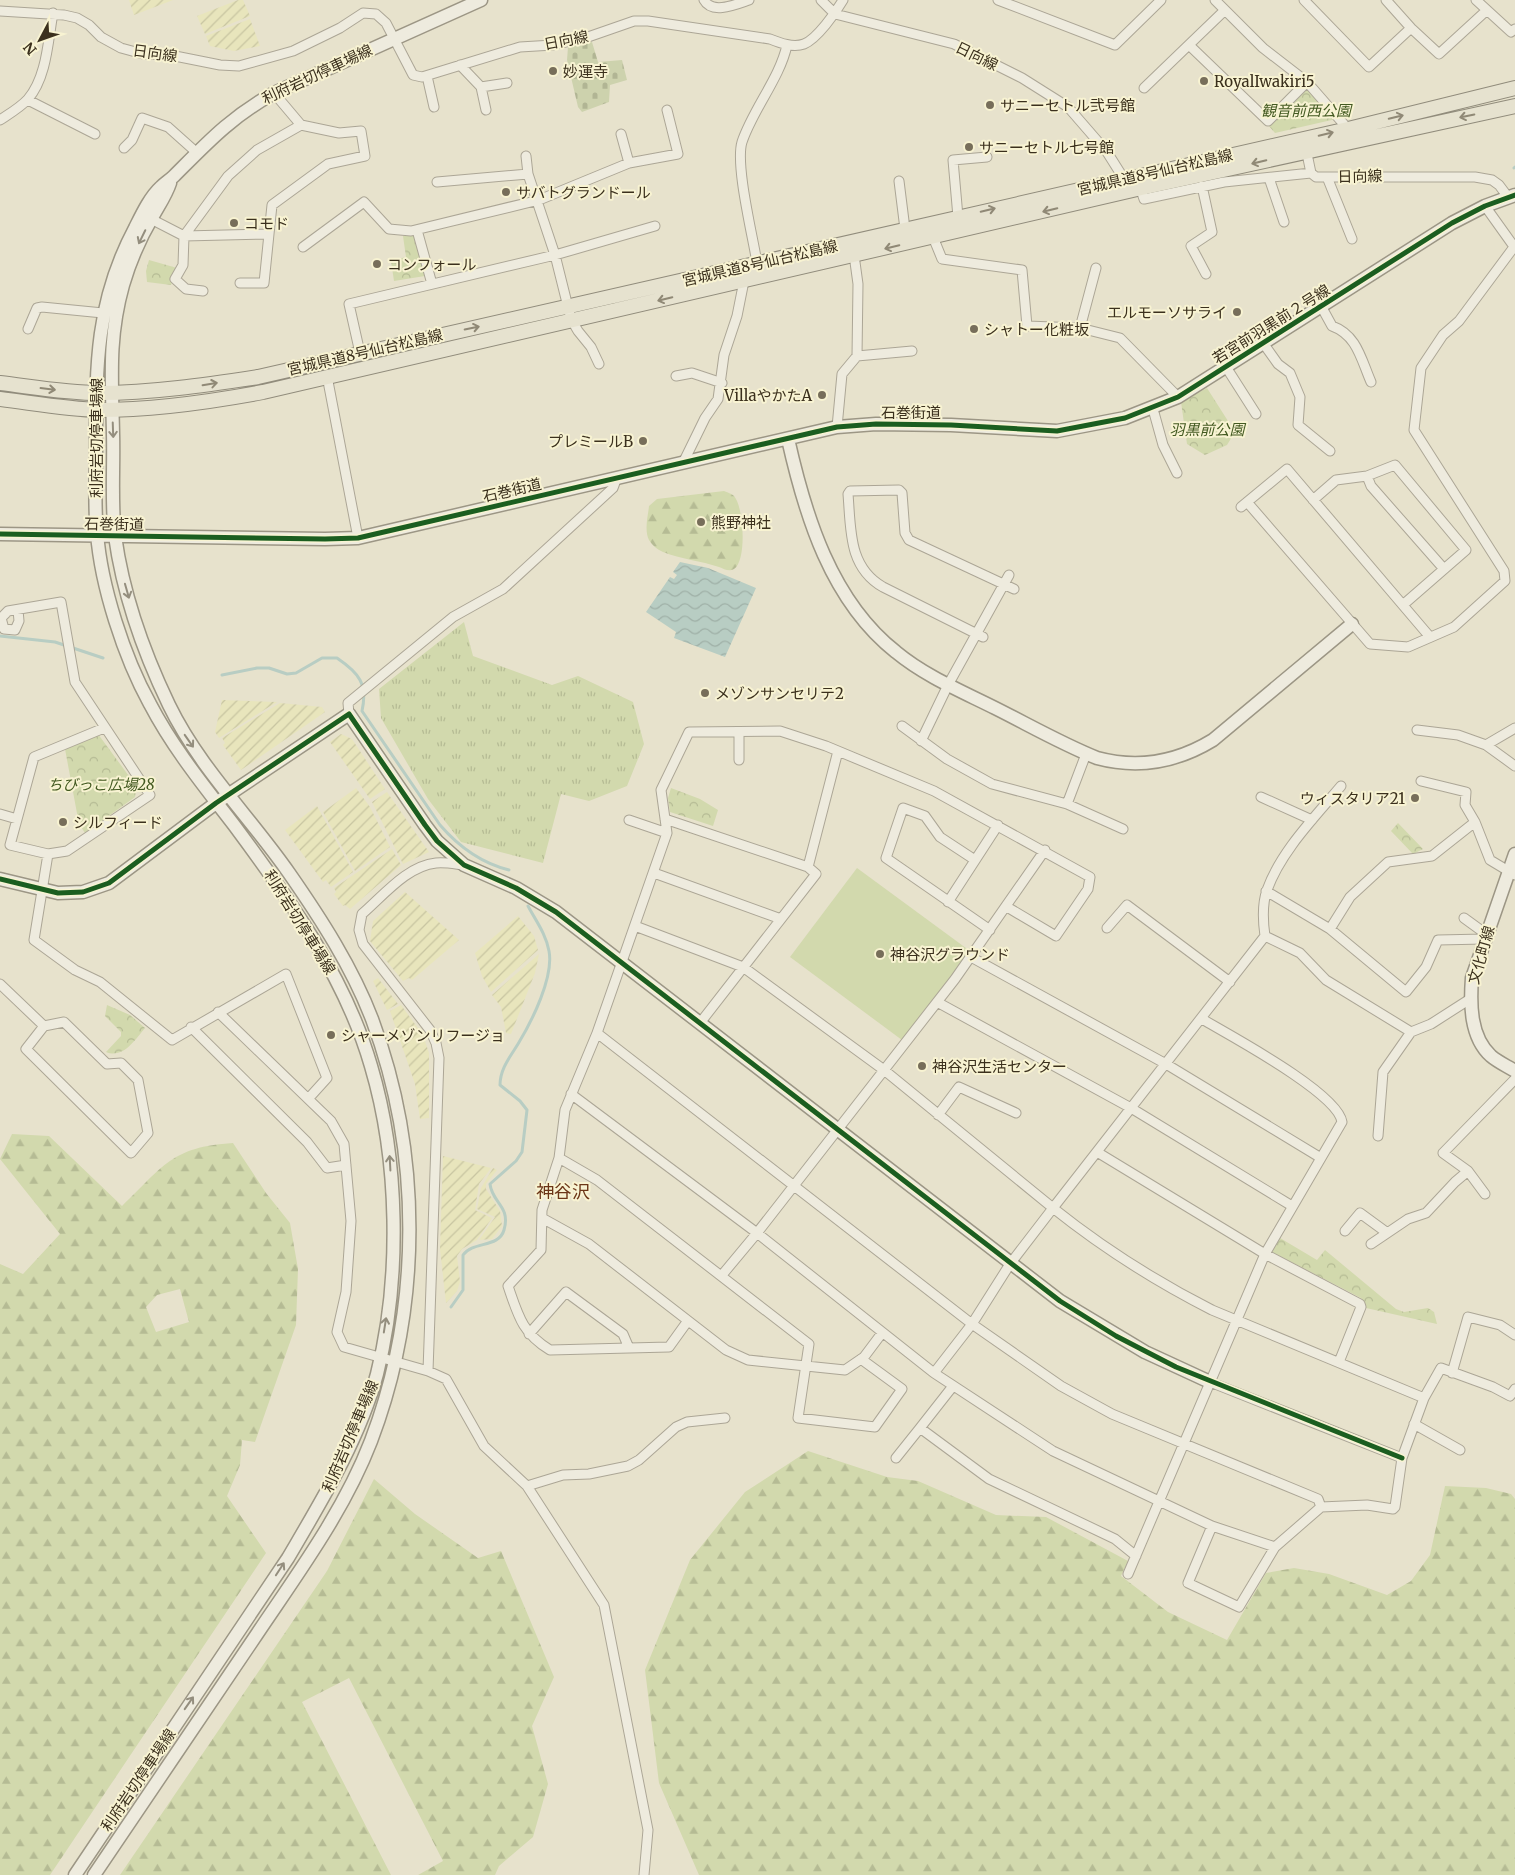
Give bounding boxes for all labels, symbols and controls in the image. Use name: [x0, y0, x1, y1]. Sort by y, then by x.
north arrow: [15, 15, 65, 65]
street label: 日向線: [542, 26, 590, 54]
text: N: [20, 38, 41, 59]
street label: 日向線: [953, 38, 1001, 74]
street label: 日向線: [131, 40, 179, 66]
street label: 利府岩切停車場線: [259, 40, 375, 108]
place label: 妙運寺: [563, 62, 608, 81]
marker: 妙運寺: [547, 65, 559, 77]
place label: RoyalIwakiri5: [1214, 72, 1315, 91]
marker: RoyalIwakiri5: [1198, 75, 1210, 87]
place label: サニーセトル弐号館: [1000, 96, 1135, 115]
marker: サニーセトル弐号館: [984, 99, 996, 111]
park label: 観音前西公園: [1261, 101, 1353, 120]
one-way arrow: [1460, 111, 1476, 121]
one-way arrow: [1387, 112, 1403, 121]
one-way arrow: [1318, 128, 1334, 138]
place label: サニーセトル七号館: [979, 138, 1114, 157]
marker: サニーセトル七号館: [963, 141, 975, 153]
street label: 宮城県道8号仙台松島線: [1075, 145, 1235, 199]
one-way arrow: [1252, 158, 1268, 167]
street label: 日向線: [1337, 166, 1383, 186]
place label: サバトグランドール: [516, 183, 651, 202]
marker: サバトグランドール: [500, 186, 512, 198]
one-way arrow: [980, 205, 996, 214]
one-way arrow: [1042, 206, 1058, 215]
place label: コモド: [244, 214, 289, 233]
marker: コモド: [228, 217, 240, 229]
one-way arrow: [137, 229, 146, 244]
street label: 宮城県道8号仙台松島線: [680, 236, 840, 290]
one-way arrow: [884, 243, 900, 252]
place label: コンフォール: [387, 255, 477, 274]
marker: コンフォール: [371, 258, 383, 270]
street label: 若宮前羽黒前２号線: [1209, 280, 1333, 368]
one-way arrow: [657, 295, 673, 304]
place label: エルモーソサライ: [1107, 303, 1227, 322]
marker: エルモーソサライ: [1231, 306, 1243, 318]
place label: シャトー化粧坂: [984, 320, 1089, 339]
one-way arrow: [463, 323, 479, 333]
marker: シャトー化粧坂: [968, 323, 980, 335]
street label: 宮城県道8号仙台松島線: [285, 325, 445, 379]
street label: 利府岩切停車場線: [87, 378, 106, 498]
one-way arrow: [202, 379, 218, 389]
one-way arrow: [40, 384, 56, 394]
place label: VillaやかたA: [723, 386, 812, 405]
marker: VillaやかたA: [816, 389, 828, 401]
street label: 石巻街道: [881, 403, 941, 422]
park label: 羽黒前公園: [1169, 420, 1246, 439]
one-way arrow: [108, 422, 118, 438]
place label: プレミールB: [548, 432, 633, 451]
marker: プレミールB: [637, 435, 649, 447]
street label: 石巻街道: [481, 474, 543, 506]
place label: 熊野神社: [711, 513, 771, 532]
street label: 石巻街道: [84, 514, 144, 534]
marker: 熊野神社: [695, 516, 707, 528]
one-way arrow: [122, 583, 132, 599]
place label: メゾンサンセリテ2: [715, 684, 844, 703]
marker: メゾンサンセリテ2: [699, 687, 711, 699]
one-way arrow: [184, 733, 194, 747]
park label: ちびっこ広場28: [47, 775, 155, 794]
place label: ウィスタリア21: [1300, 789, 1405, 808]
marker: ウィスタリア21: [1409, 792, 1421, 804]
place label: シルフィード: [73, 813, 163, 832]
marker: シルフィード: [57, 816, 69, 828]
street label: 利府岩切停車場線: [260, 866, 340, 978]
street label: 文化町線: [1464, 924, 1498, 986]
place label: 神谷沢グラウンド: [890, 945, 1010, 964]
marker: 神谷沢グラウンド: [874, 948, 886, 960]
place label: シャーメゾンリフージョ: [341, 1026, 505, 1045]
marker: シャーメゾンリフージョ: [325, 1029, 337, 1041]
place label: 神谷沢生活センター: [932, 1057, 1067, 1076]
marker: 神谷沢生活センター: [916, 1060, 928, 1072]
one-way arrow: [386, 1156, 395, 1172]
district label: 神谷沢: [536, 1180, 590, 1203]
one-way arrow: [380, 1318, 390, 1334]
street label: 利府岩切停車場線: [318, 1377, 382, 1495]
one-way arrow: [275, 1562, 286, 1576]
one-way arrow: [184, 1697, 194, 1711]
street label: 利府岩切停車場線: [97, 1725, 179, 1835]

